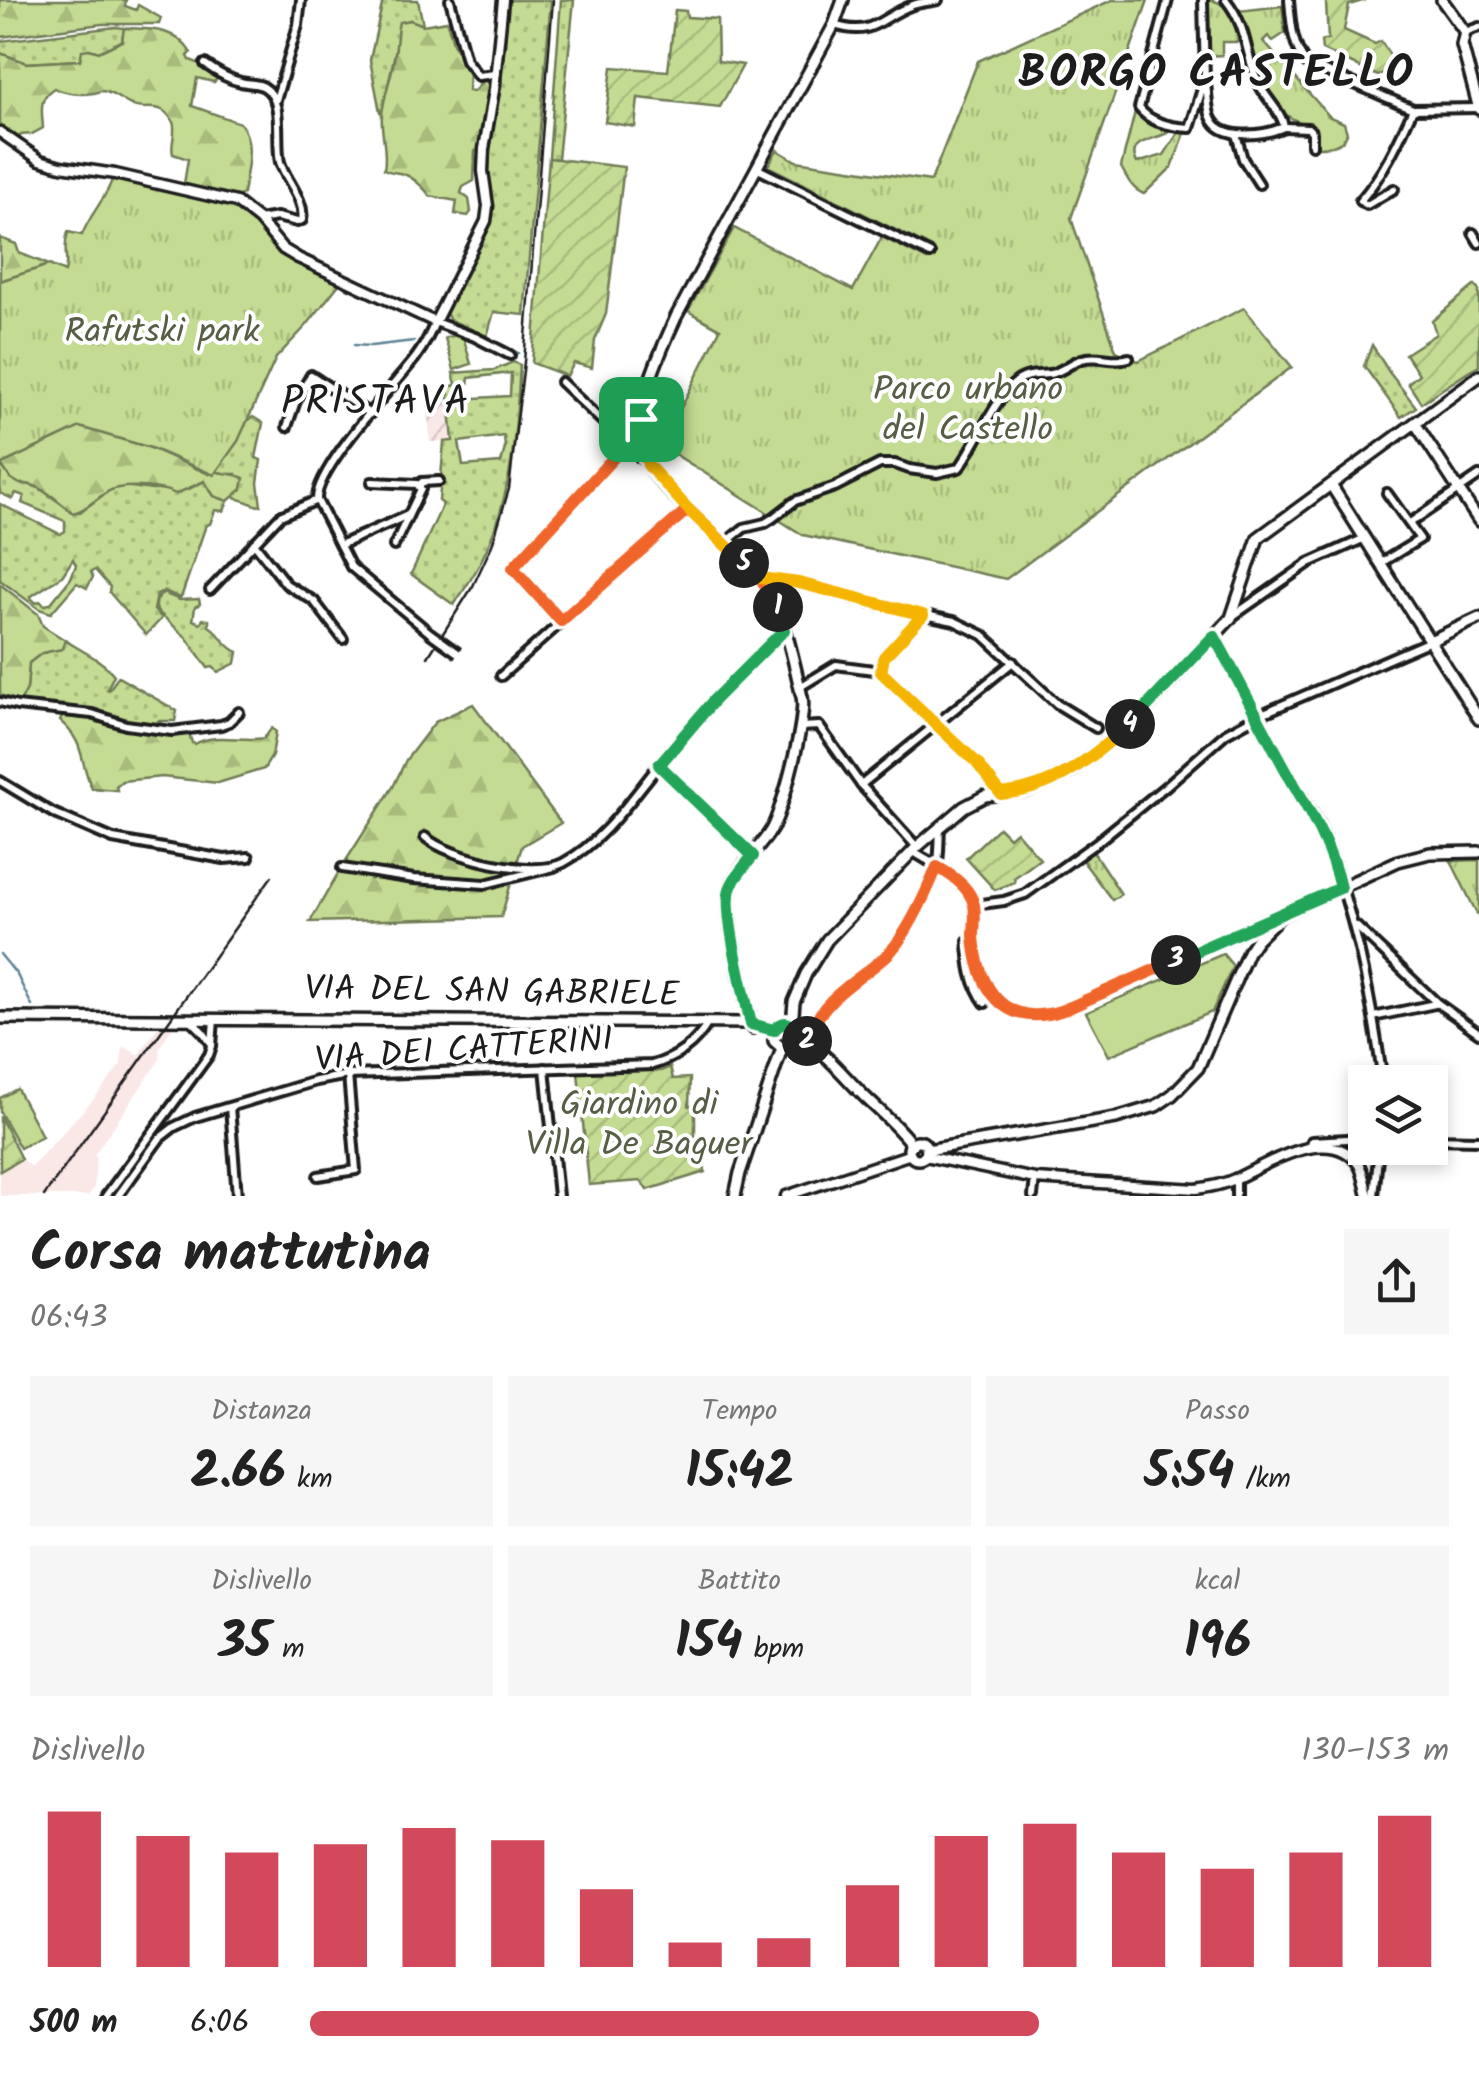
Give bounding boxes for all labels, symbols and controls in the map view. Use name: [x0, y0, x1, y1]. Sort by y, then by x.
district label: BORGO CASTELLO: [1018, 39, 1416, 111]
park label: Rafutski park: [64, 305, 260, 361]
park label: Parco urbano del Castello: [873, 363, 1063, 459]
district label: PRISTAVA: [281, 371, 471, 435]
pin: [599, 377, 684, 462]
icon: arrive: [614, 392, 669, 447]
pin: 5: [719, 538, 769, 588]
text: 5: [737, 540, 751, 585]
pin: 1: [753, 582, 803, 632]
text: 1: [774, 584, 782, 629]
pin: 4: [1105, 699, 1155, 749]
text: 4: [1122, 701, 1138, 746]
pin: 3: [1151, 935, 1201, 985]
text: 3: [1168, 937, 1184, 982]
street label: VIA DEL SAN GABRIELE: [304, 962, 681, 1024]
street label: VIA DEI CATTERINI: [313, 1013, 615, 1089]
pin: 2: [782, 1016, 832, 1066]
text: 2: [799, 1018, 815, 1063]
map controls: [1348, 1065, 1448, 1165]
button: layers: [1348, 1065, 1448, 1165]
park label: Giardino di Villa De Baguer: [526, 1078, 755, 1174]
text: Corsa mattutina: [30, 1212, 431, 1299]
button: share: [1344, 1229, 1449, 1334]
text: 06:43: [30, 1293, 108, 1344]
text: Distanza: [211, 1389, 312, 1434]
text: Tempo: [702, 1389, 777, 1434]
text: Passo: [1185, 1389, 1250, 1434]
text: 2.66: [191, 1434, 286, 1514]
text: 15:42: [685, 1434, 794, 1514]
text: 5:54: [1144, 1434, 1234, 1514]
text: km: [286, 1457, 332, 1502]
text: /km: [1234, 1457, 1291, 1502]
text: Dislivello: [211, 1559, 312, 1604]
text: Battito: [698, 1559, 781, 1604]
text: kcal: [1195, 1559, 1240, 1604]
text: 35: [218, 1604, 271, 1684]
text: 154: [675, 1604, 743, 1684]
text: 196: [1184, 1604, 1251, 1684]
text: m: [271, 1627, 305, 1672]
text: bpm: [743, 1627, 804, 1672]
text: Dislivello: [30, 1726, 145, 1777]
text: 130–153 m: [1301, 1726, 1449, 1777]
text: 500 m: [30, 1998, 118, 2049]
text: 6:06: [190, 1998, 249, 2049]

